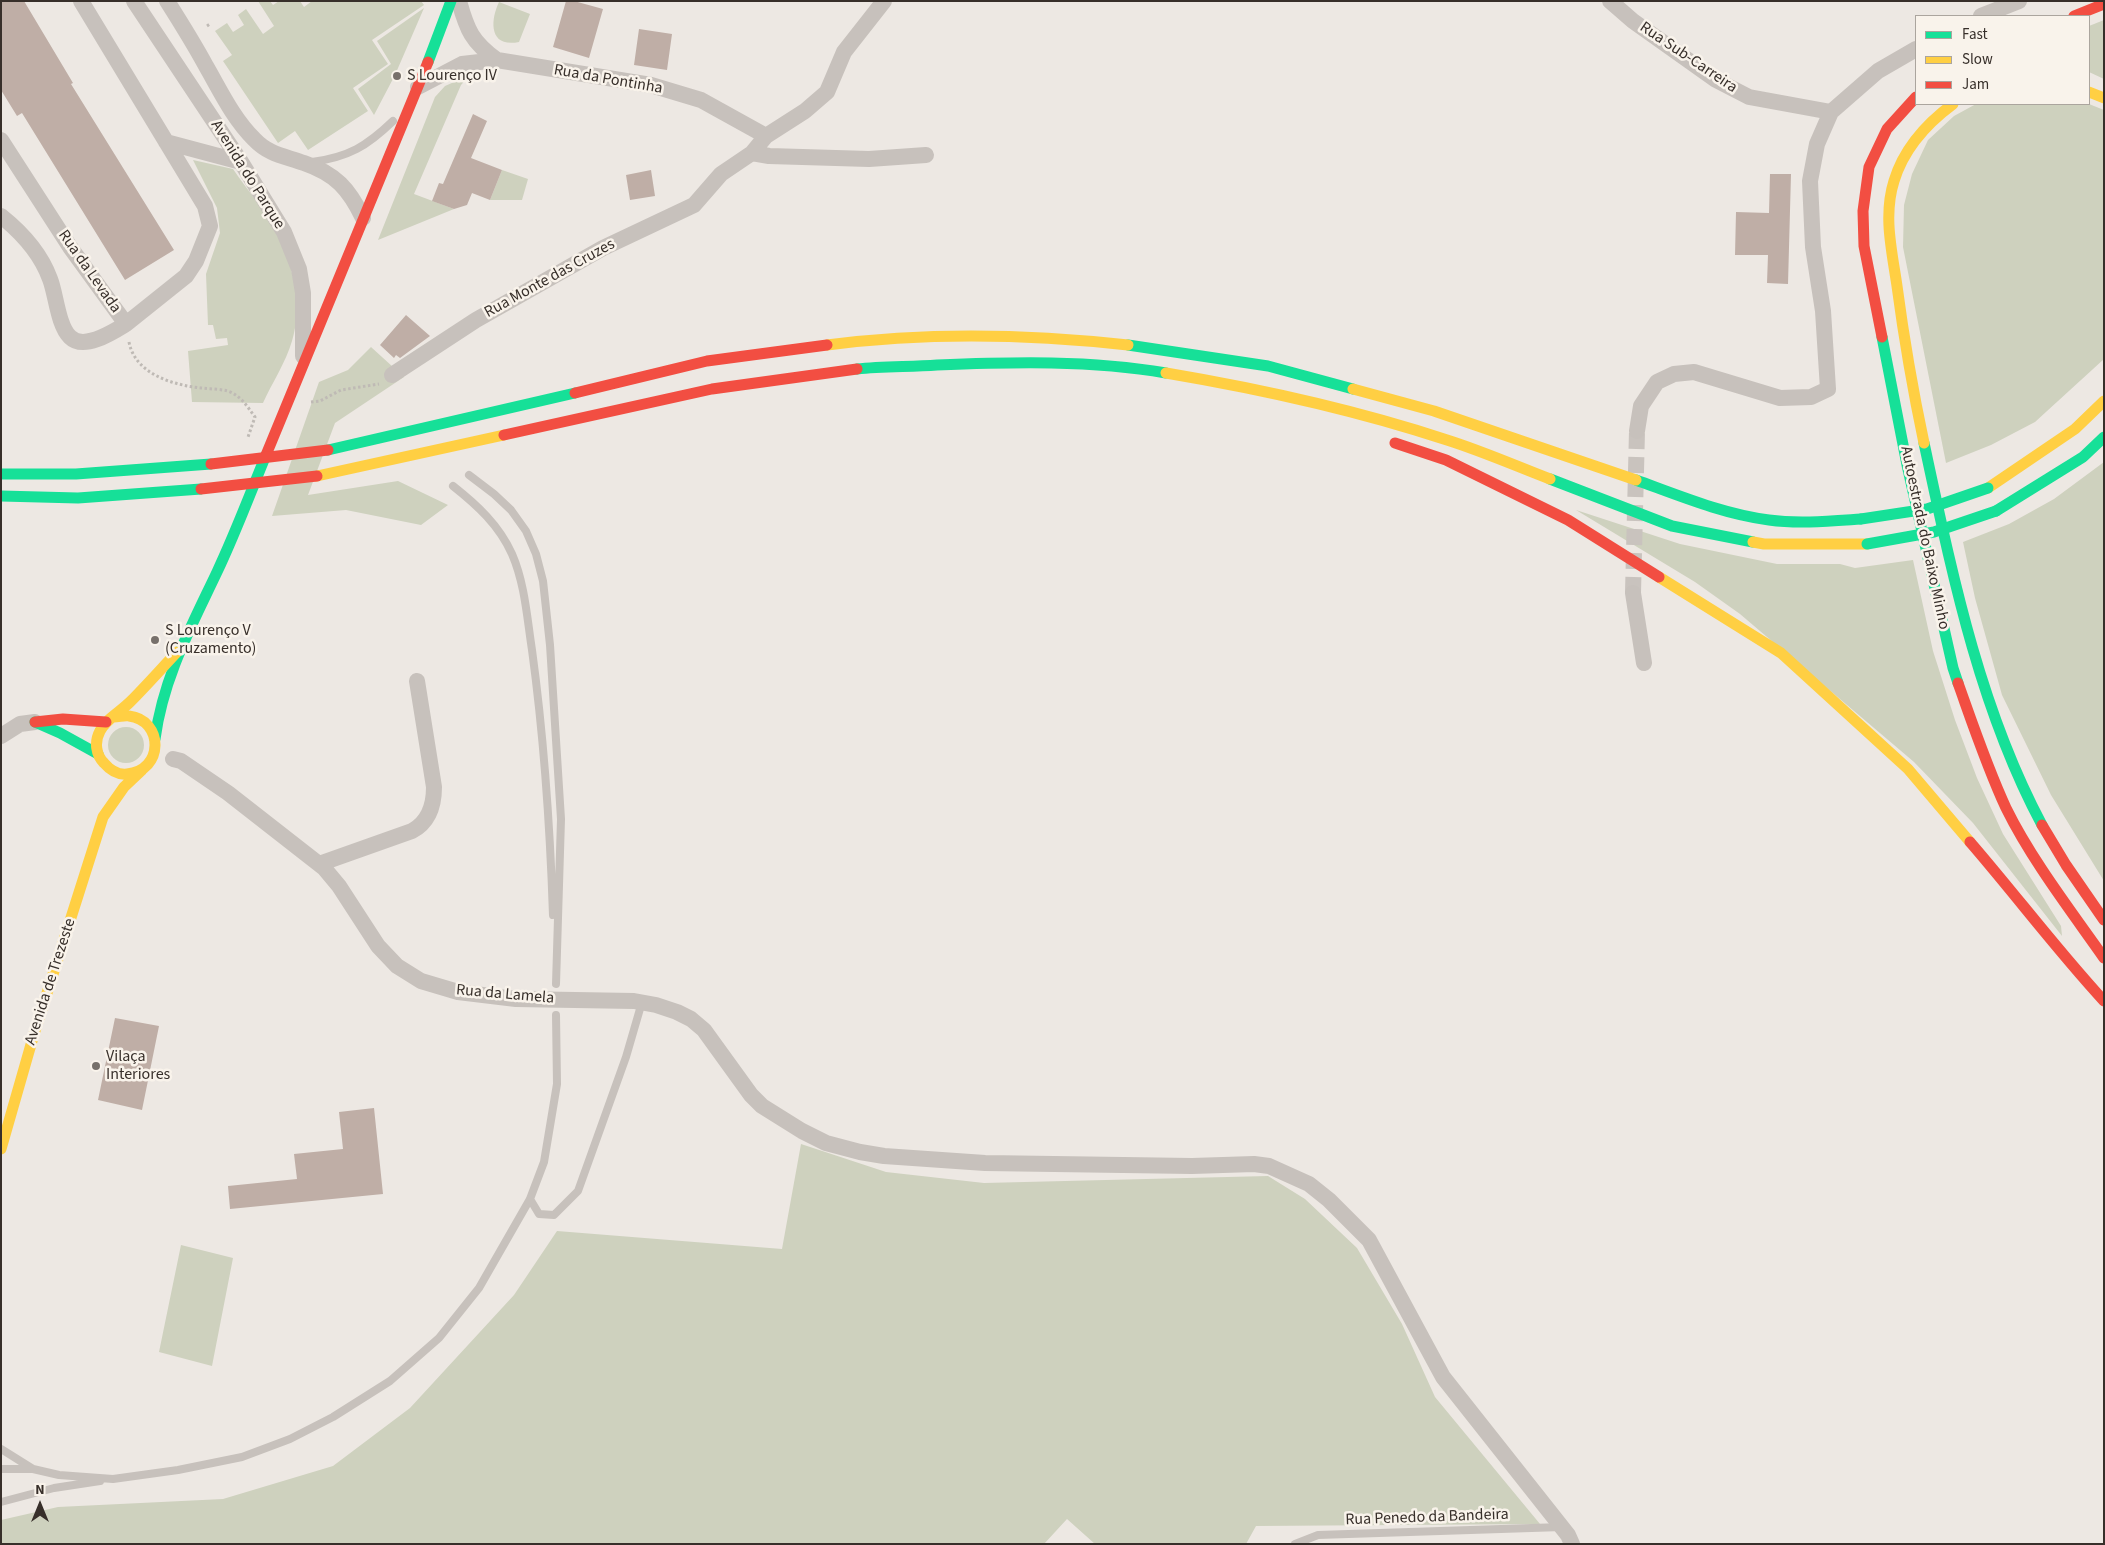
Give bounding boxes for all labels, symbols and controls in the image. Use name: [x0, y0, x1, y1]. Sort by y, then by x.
legend: [1915, 15, 2090, 105]
street label: Rua Sub-Carreira: [1636, 18, 1740, 98]
text: Fast: [1962, 24, 1988, 45]
text: Slow: [1962, 49, 1993, 70]
street label: Rua da Pontinha: [552, 61, 664, 99]
place label: S Lourenço IV: [407, 66, 497, 86]
marker: S Lourenço IV: [391, 70, 403, 82]
text: Jam: [1962, 74, 1989, 95]
street label: Avenida do Parque: [206, 117, 288, 233]
street label: Rua da Levada: [53, 227, 125, 317]
street label: Rua Monte das Cruzes: [482, 235, 618, 323]
street label: Autoestrada do Baixo Minho: [1895, 445, 1953, 631]
place label: S Lourenço V (Cruzamento): [165, 621, 256, 659]
marker: S Lourenço V (Cruzamento): [149, 634, 161, 646]
street label: Avenida de Trezeste: [21, 916, 81, 1048]
street label: Rua da Lamela: [455, 981, 555, 1009]
place label: Vilaça Interiores: [106, 1047, 170, 1085]
marker: Vilaça Interiores: [90, 1060, 102, 1072]
north arrow: [15, 1480, 65, 1530]
text: N: [35, 1480, 45, 1500]
street label: Rua Penedo da Bandeira: [1345, 1506, 1509, 1530]

